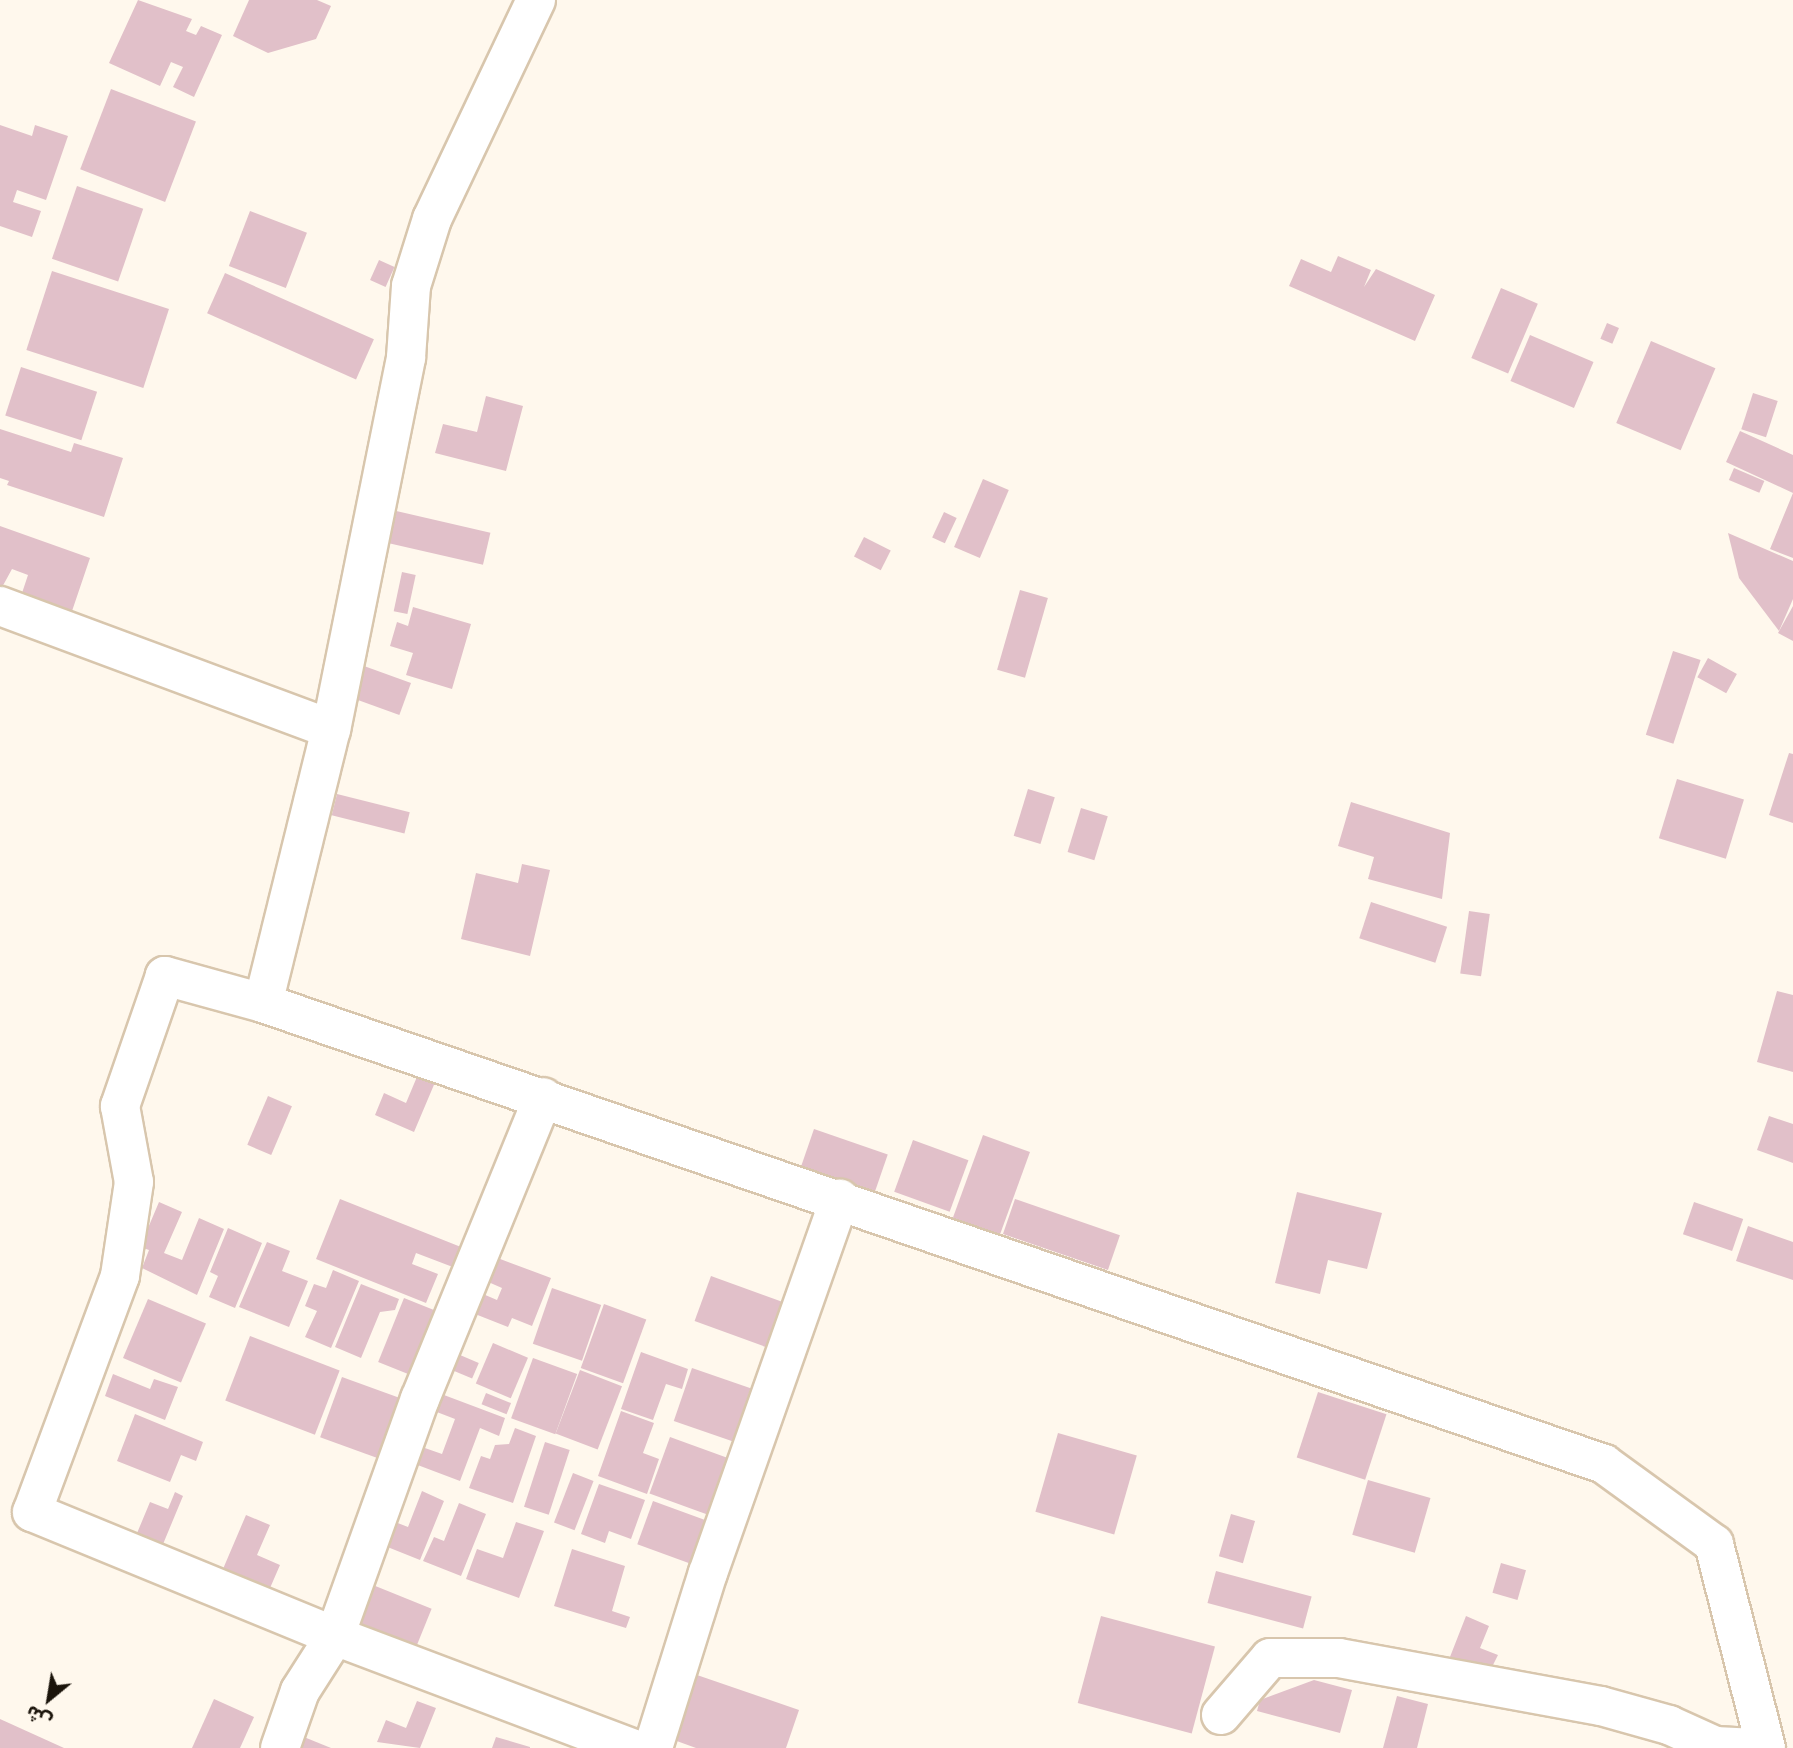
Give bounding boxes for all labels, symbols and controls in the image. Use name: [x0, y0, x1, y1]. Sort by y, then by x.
north arrow: [14, 1664, 84, 1734]
text: ش: [21, 1700, 56, 1734]

